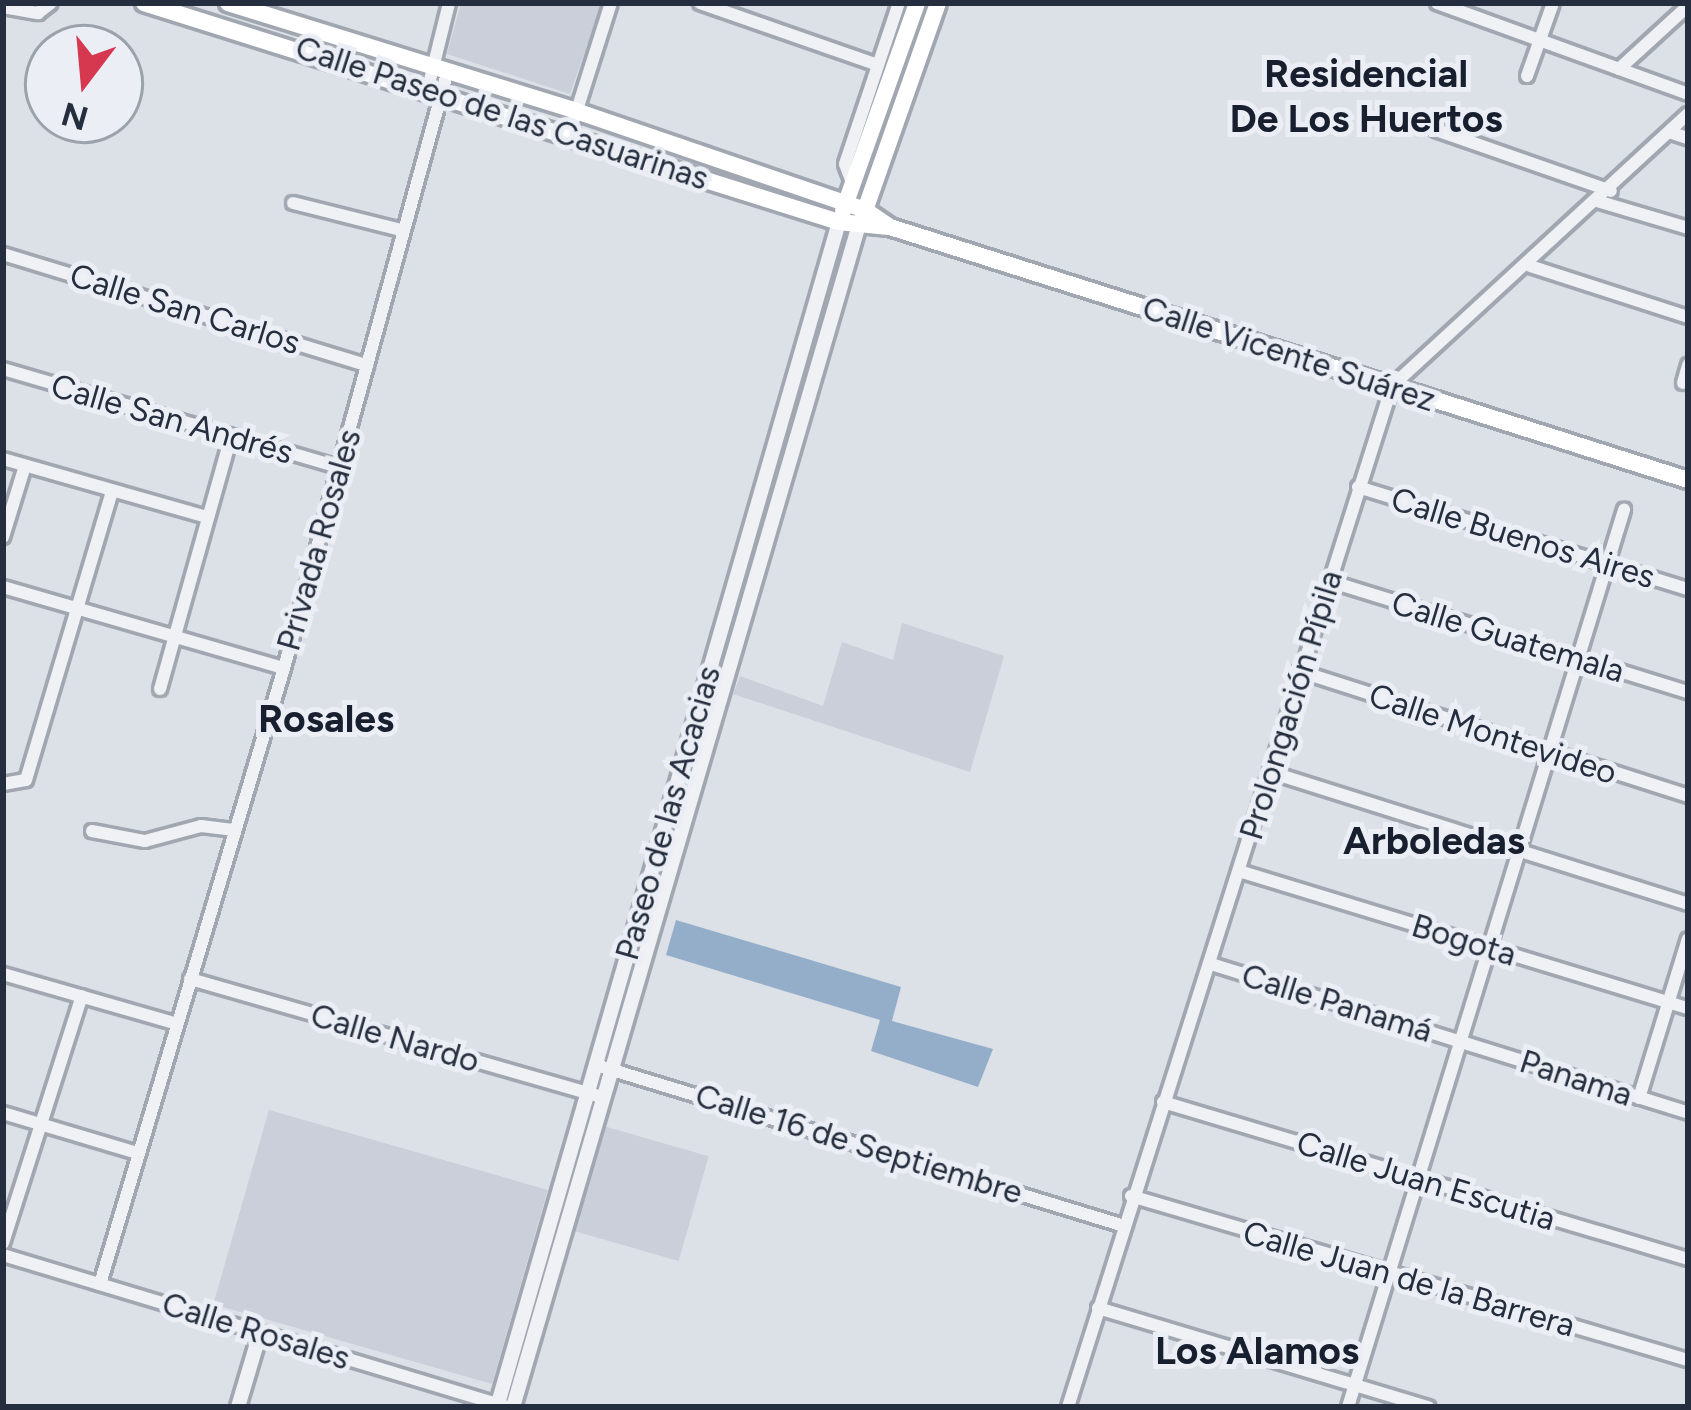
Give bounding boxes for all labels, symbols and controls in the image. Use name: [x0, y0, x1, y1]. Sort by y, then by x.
north arrow: [24, 24, 144, 144]
street label: Calle Paseo de las Casuarinas: [291, 28, 713, 198]
district label: Residencial De Los Huertos: [1229, 52, 1503, 143]
text: N: [57, 94, 92, 138]
street label: Calle San Carlos: [65, 255, 305, 363]
street label: Calle Vicente Suárez: [1138, 288, 1440, 420]
street label: Calle San Andrés: [47, 366, 297, 472]
street label: Privada Rosales: [268, 425, 370, 655]
street label: Calle Buenos Aires: [1386, 479, 1660, 597]
street label: Prolongación Pípila: [1231, 566, 1351, 844]
street label: Calle Guatemala: [1387, 583, 1629, 691]
street label: Paseo de las Acacias: [607, 661, 729, 965]
street label: Calle Montevideo: [1364, 675, 1622, 793]
district label: Rosales: [258, 696, 394, 742]
district label: Arboledas: [1343, 818, 1525, 864]
street label: Bogota: [1407, 905, 1521, 975]
street label: Calle Panamá: [1237, 955, 1437, 1051]
street label: Calle Nardo: [306, 995, 484, 1081]
street label: Panama: [1515, 1041, 1637, 1115]
street label: Calle 16 de Septiembre: [691, 1075, 1027, 1213]
street label: Calle Juan Escutia: [1292, 1123, 1560, 1239]
street label: Calle Juan de la Barrera: [1239, 1213, 1579, 1345]
street label: Calle Rosales: [157, 1284, 355, 1378]
district label: Los Alamos: [1155, 1328, 1359, 1374]

